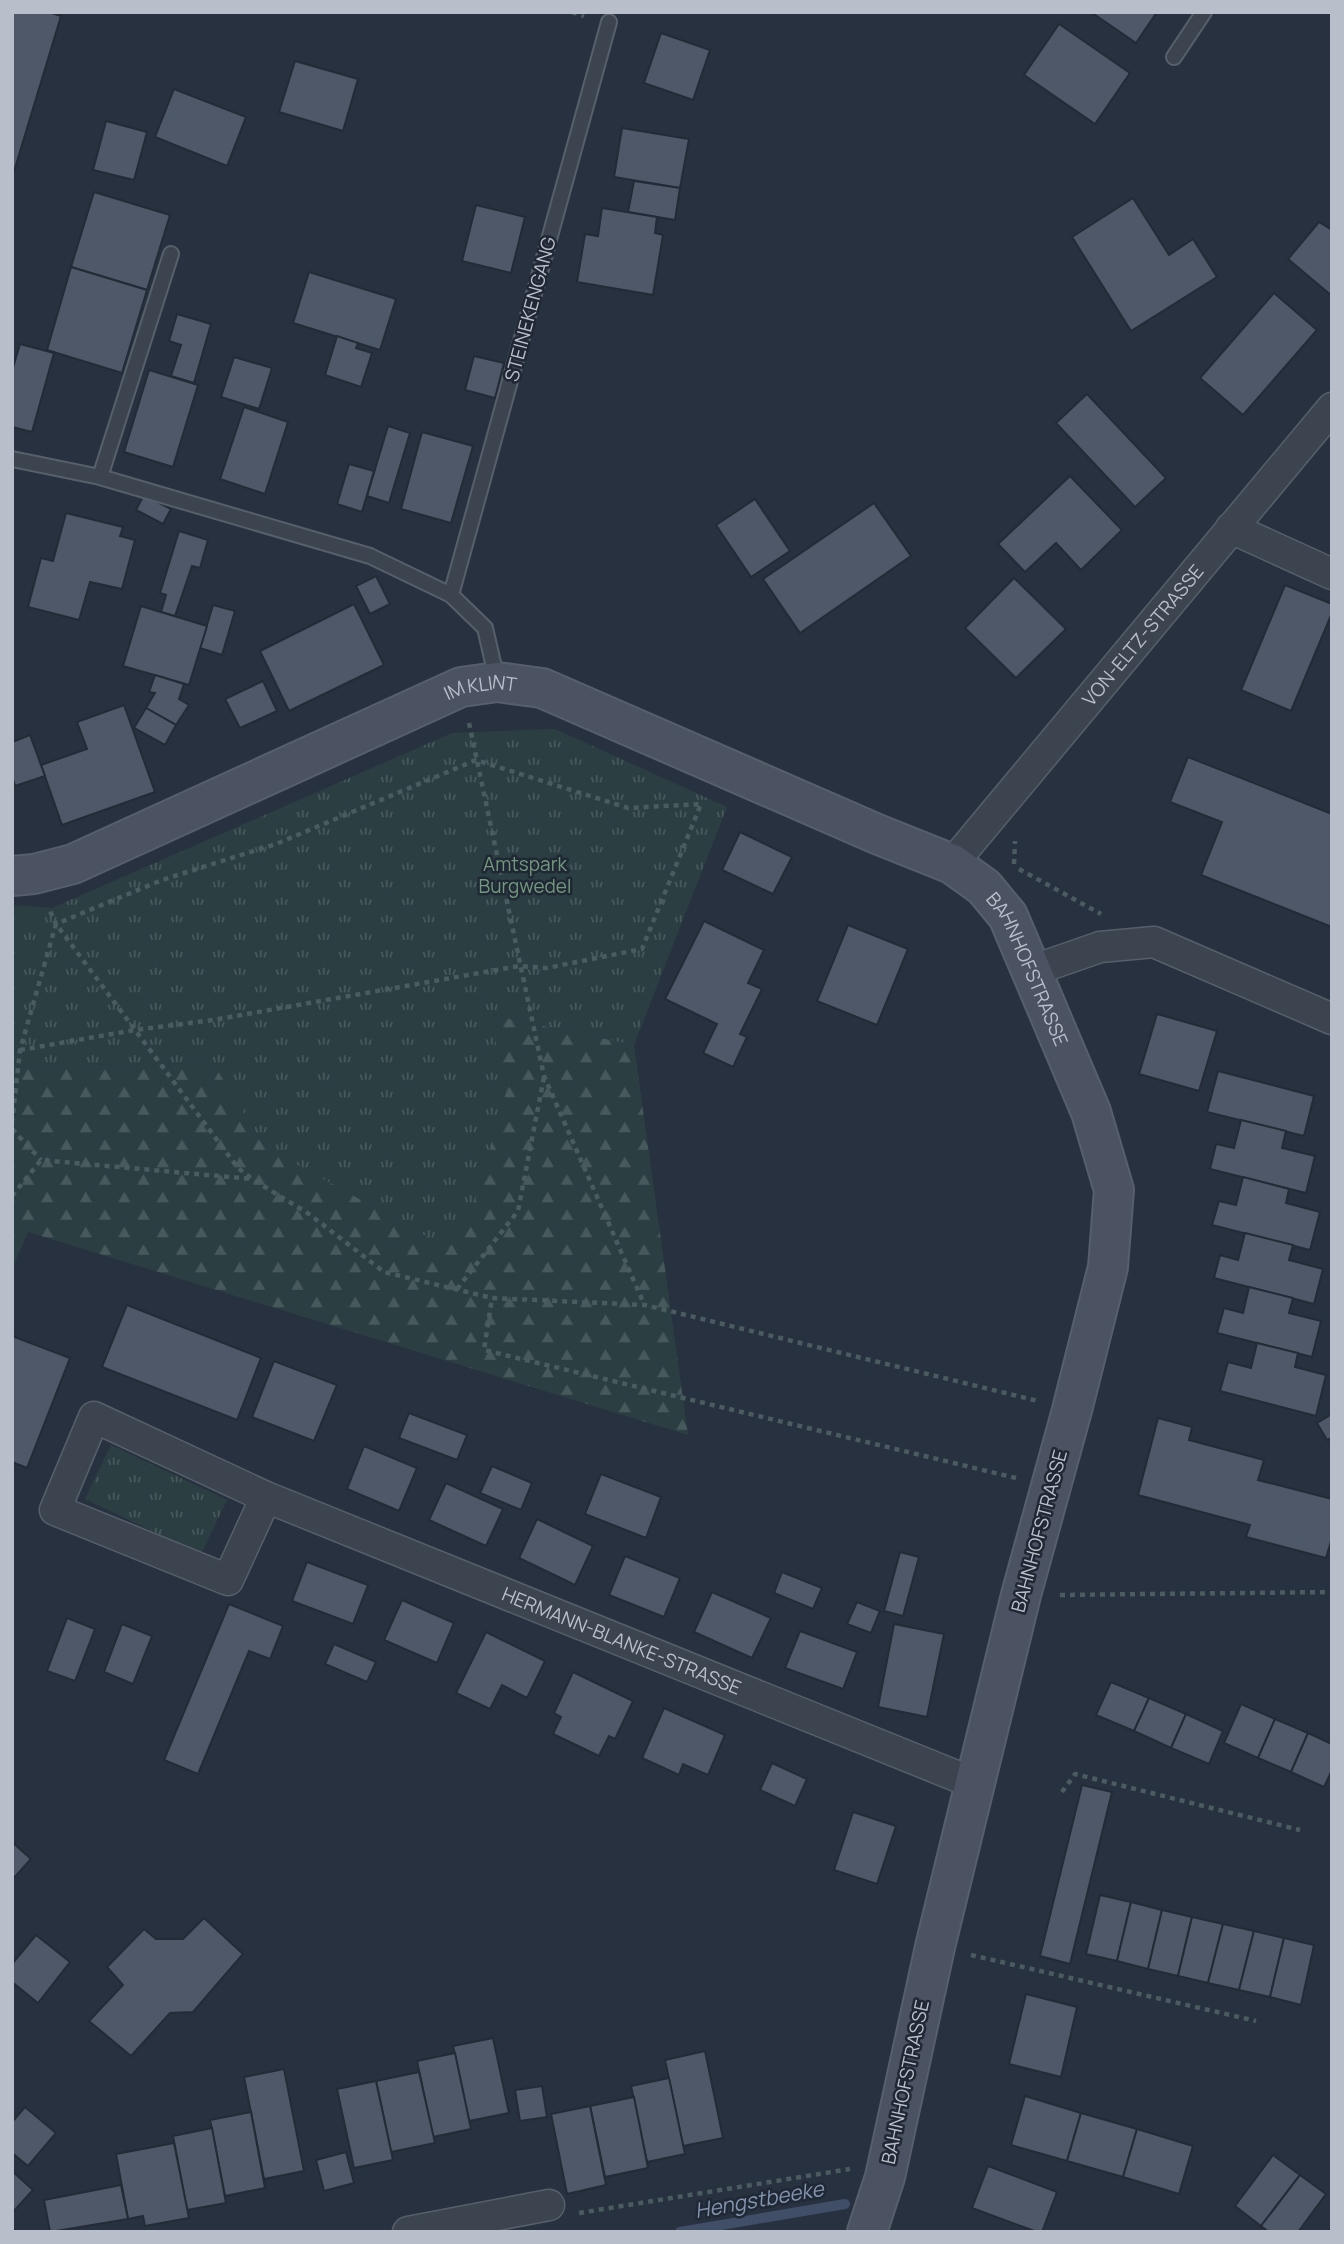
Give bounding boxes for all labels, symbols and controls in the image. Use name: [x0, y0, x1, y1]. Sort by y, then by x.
street label: STEINEKENGANG: [498, 234, 562, 384]
street label: VON-ELTZ-STRASSE: [1076, 559, 1209, 711]
street label: IM KLINT: [439, 669, 519, 706]
park label: Amtspark Burgwedel: [479, 851, 571, 899]
street label: BAHNHOFSTRASSE: [980, 887, 1075, 1050]
street label: BAHNHOFSTRASSE: [1005, 1447, 1073, 1615]
street label: HERMANN-BLANKE-STRASSE: [498, 1581, 745, 1701]
street label: BAHNHOFSTRASSE: [875, 1997, 935, 2167]
water label: Hengstbeeke: [692, 2174, 827, 2224]

